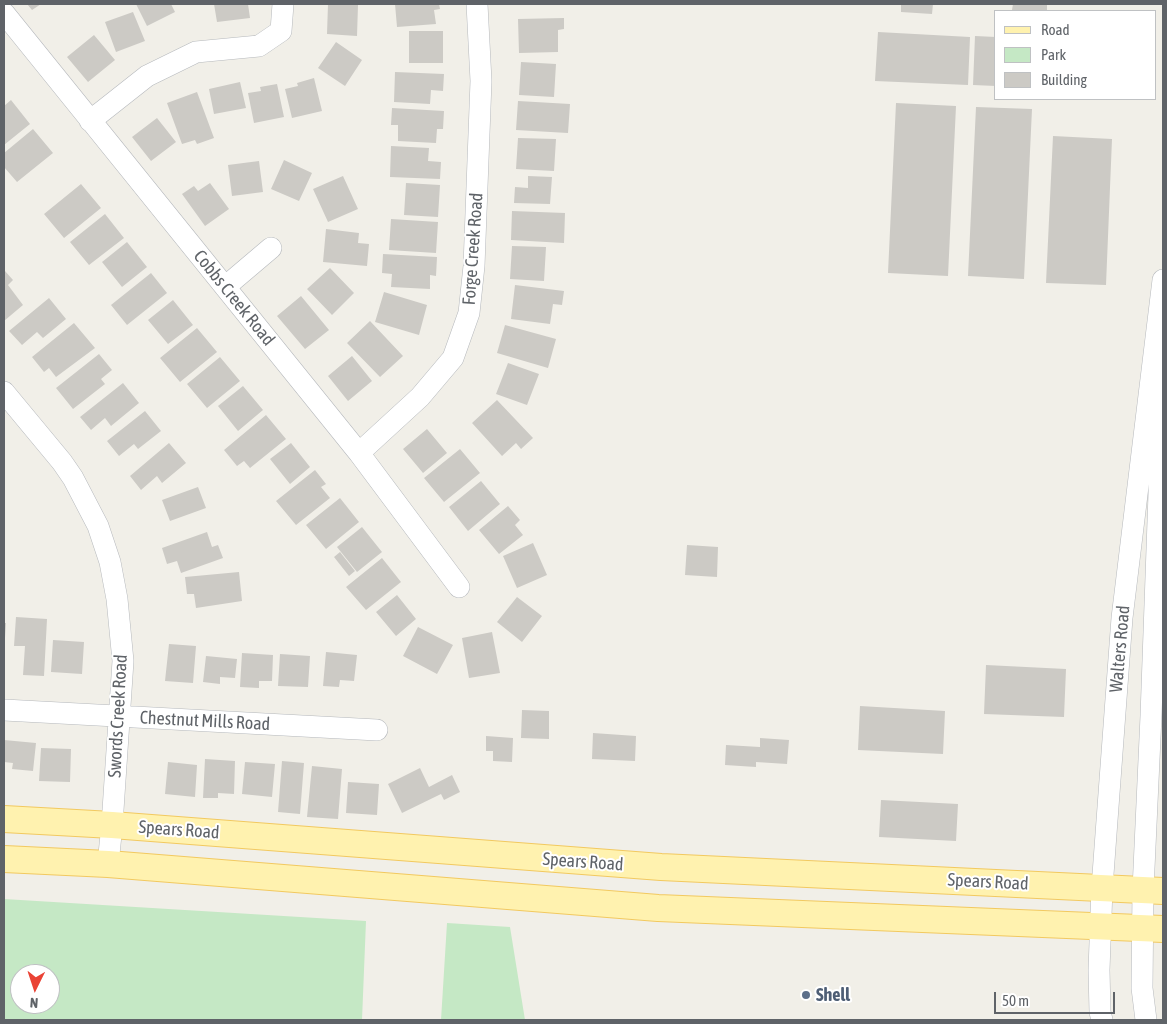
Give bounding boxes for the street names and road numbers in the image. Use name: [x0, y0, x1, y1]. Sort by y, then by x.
street label: Forge Creek Road: [458, 192, 488, 306]
street label: Cobbs Creek Road: [189, 246, 279, 350]
street label: Walters Road: [1105, 605, 1135, 693]
street label: Swords Creek Road: [104, 654, 132, 778]
street label: Chestnut Mills Road: [139, 707, 271, 735]
street label: Spears Road: [138, 816, 220, 844]
street label: Spears Road: [542, 848, 624, 876]
street label: Spears Road: [947, 869, 1029, 895]

